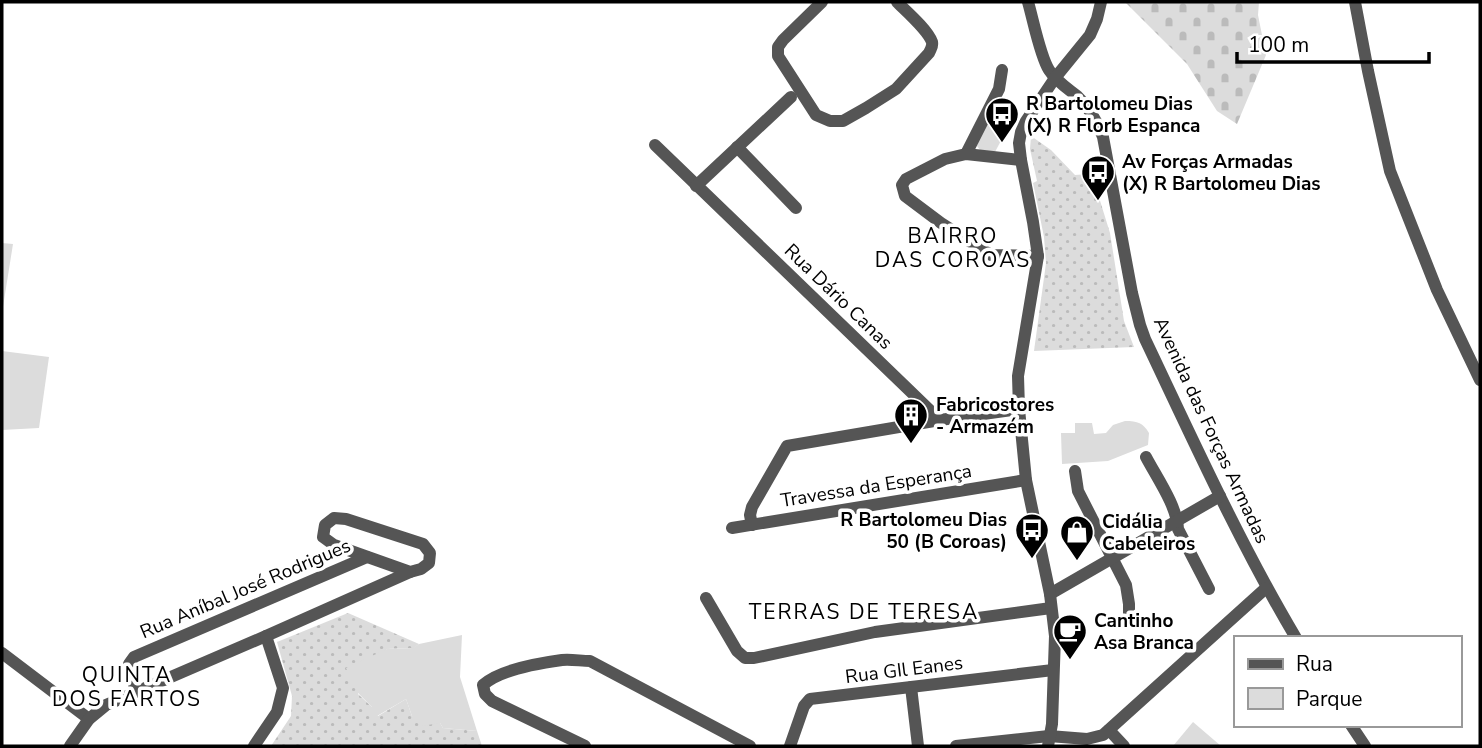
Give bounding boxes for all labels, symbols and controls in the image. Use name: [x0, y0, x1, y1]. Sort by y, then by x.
scale bar: [1237, 21, 1430, 65]
text: 100 m: [1248, 31, 1309, 59]
place label: R Bartolomeu Dias (X) R Florb Espanca: [1026, 91, 1200, 139]
bus stop icon: R Bartolomeu Dias (X) R Florb Espanca: [983, 95, 1021, 144]
place label: Av Forças Armadas (X) R Bartolomeu Dias: [1122, 149, 1321, 197]
bus stop icon: Av Forças Armadas (X) R Bartolomeu Dias: [1079, 153, 1117, 202]
district label: BAIRRO DAS COROAS: [875, 222, 1031, 274]
street label: Rua Dário Canas: [778, 238, 898, 355]
street label: Avenida das Forças Armadas: [1147, 313, 1275, 548]
place label: Fabricostores - Armazém: [936, 392, 1054, 440]
building icon: Fabricostores - Armazém: [892, 396, 930, 445]
street label: Travessa da Esperança: [779, 458, 974, 514]
place label: R Bartolomeu Dias 50 (B Coroas): [840, 507, 1007, 555]
place label: Cidália Cabeleiros: [1102, 509, 1195, 557]
bus stop icon: R Bartolomeu Dias 50 (B Coroas): [1013, 511, 1051, 560]
shop icon: Cidália Cabeleiros: [1058, 513, 1096, 562]
street label: Rua Aníbal José Rodrigues: [136, 533, 355, 645]
district label: TERRAS DE TERESA: [749, 598, 979, 626]
place label: Cantinho Asa Branca: [1094, 608, 1194, 656]
cafe icon: Cantinho Asa Branca: [1051, 612, 1089, 661]
legend: [1234, 636, 1461, 727]
street label: Rua GIl Eanes: [844, 650, 965, 690]
text: Rua: [1296, 650, 1333, 678]
district label: QUINTA DOS FARTOS: [52, 661, 202, 713]
text: Parque: [1296, 685, 1363, 713]

